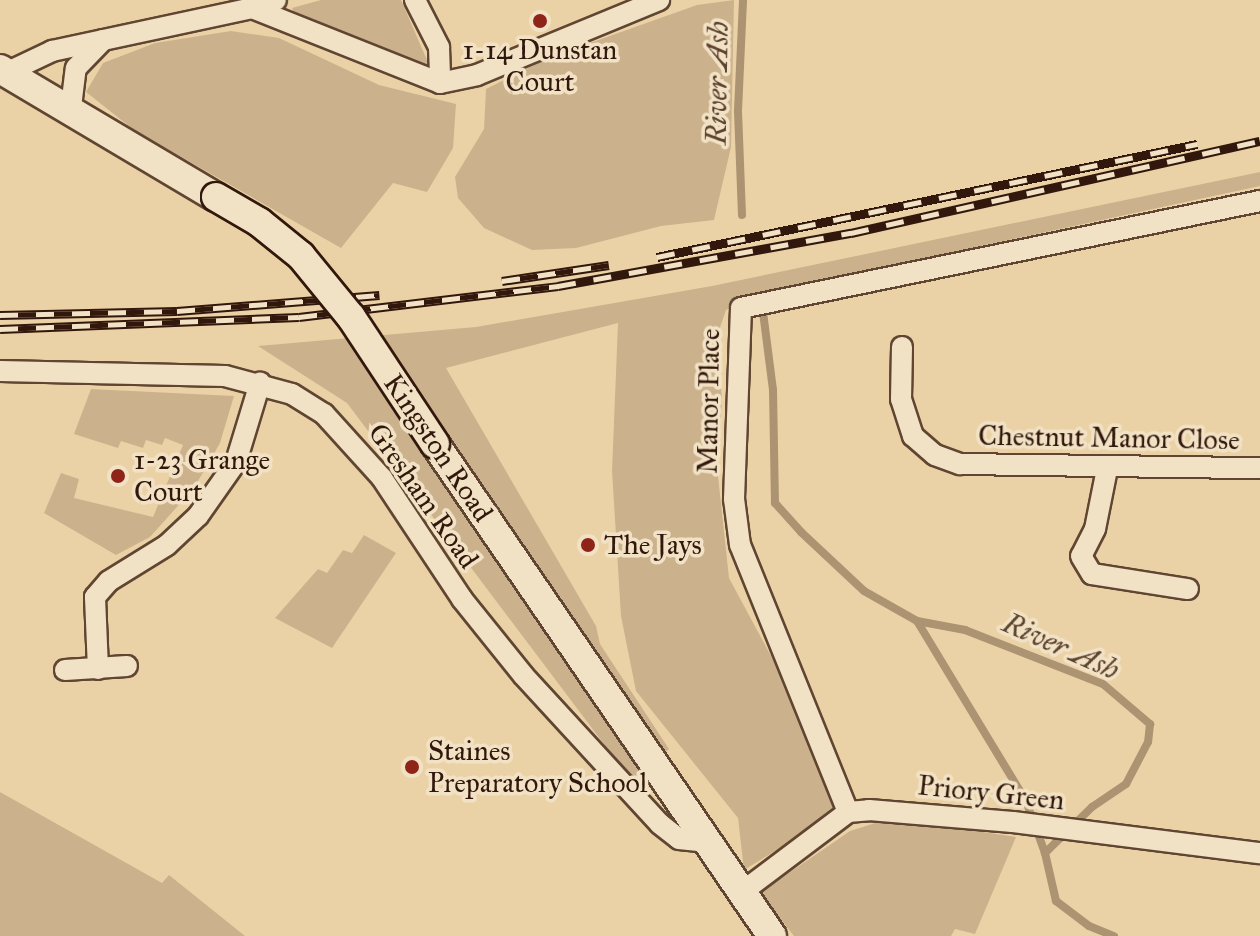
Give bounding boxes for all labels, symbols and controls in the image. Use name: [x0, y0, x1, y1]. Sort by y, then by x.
marker: 1-14 Dunstan Court: [531, 12, 549, 30]
water label: River Ash: [698, 21, 736, 145]
place label: 1-14 Dunstan Court: [463, 33, 617, 99]
street label: Manor Place: [691, 328, 727, 474]
street label: Kingston Road: [376, 368, 500, 528]
street label: Gresham Road: [361, 417, 485, 575]
street label: Chestnut Manor Close: [978, 419, 1240, 457]
place label: 1-23 Grange Court: [134, 443, 270, 509]
marker: 1-23 Grange Court: [109, 467, 127, 485]
place label: The Jays: [604, 528, 702, 562]
marker: The Jays: [579, 536, 597, 554]
water label: River Ash: [997, 604, 1125, 688]
place label: Staines Preparatory School: [428, 734, 647, 800]
marker: Staines Preparatory School: [403, 758, 421, 776]
street label: Priory Green: [916, 769, 1066, 817]

